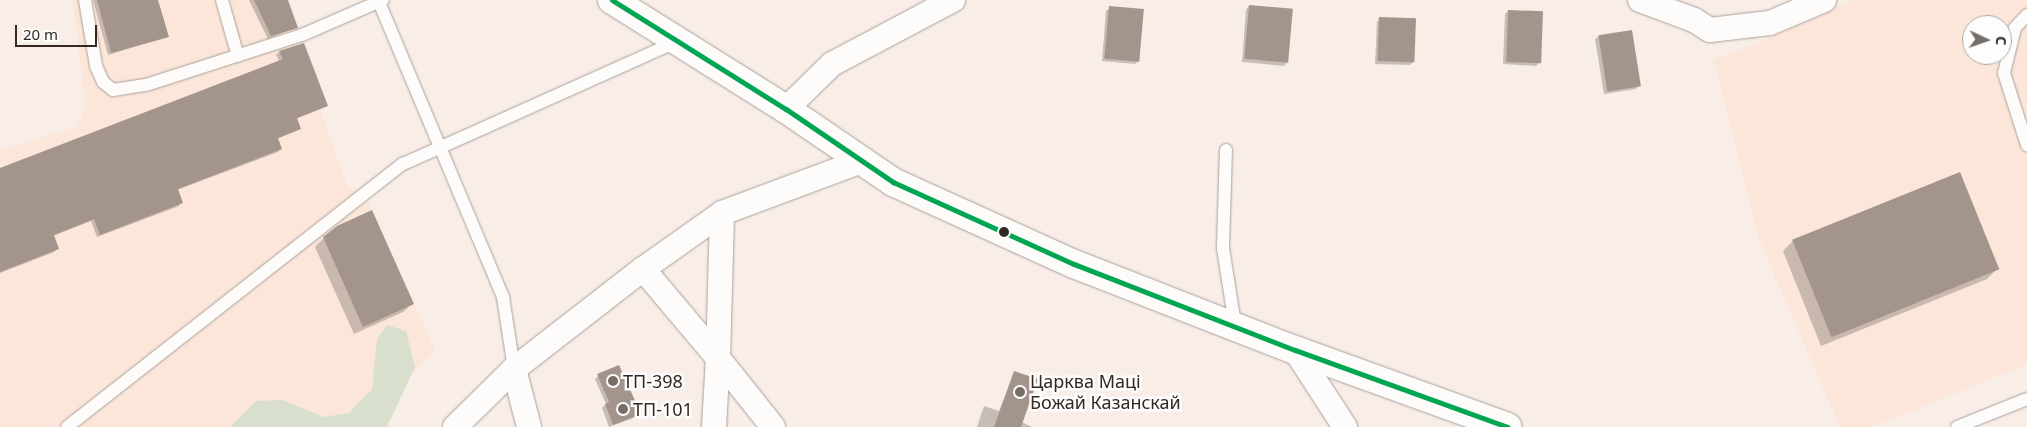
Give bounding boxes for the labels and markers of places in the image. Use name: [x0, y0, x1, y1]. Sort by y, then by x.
unlabelled marker: [999, 227, 1009, 237]
place label: ТП-398: [623, 370, 683, 392]
place label: Царква Маці Божай Казанскай: [1030, 371, 1181, 414]
marker: ТП-398: [607, 375, 619, 387]
marker: Царква Маці Божай Казанскай: [1014, 386, 1026, 398]
place label: ТП-101: [633, 398, 693, 420]
marker: ТП-101: [617, 403, 629, 415]

